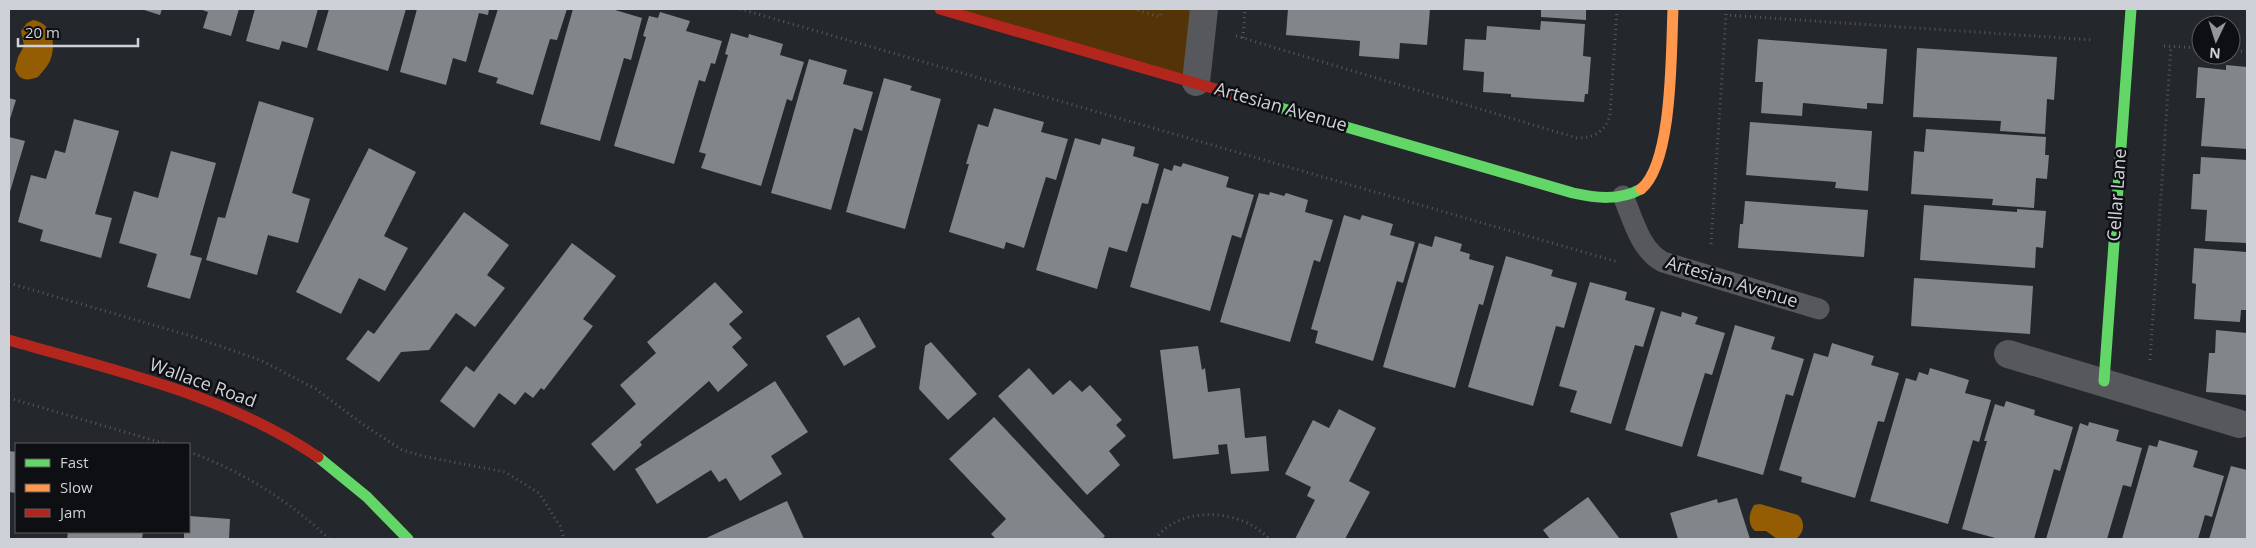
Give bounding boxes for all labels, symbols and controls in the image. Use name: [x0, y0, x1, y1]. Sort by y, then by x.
scale bar: [18, 15, 138, 47]
north arrow: [2191, 15, 2241, 65]
text: 20 m: [25, 22, 60, 42]
text: N: [2209, 44, 2221, 63]
street label: Artesian Avenue: [1212, 76, 1350, 136]
street label: Cellar Lane: [2101, 148, 2131, 242]
street label: Artesian Avenue: [1663, 250, 1801, 313]
street label: Wallace Road: [147, 352, 260, 413]
legend: [15, 443, 190, 533]
text: Fast: [60, 452, 89, 472]
text: Slow: [60, 477, 93, 497]
text: Jam: [58, 502, 86, 522]

